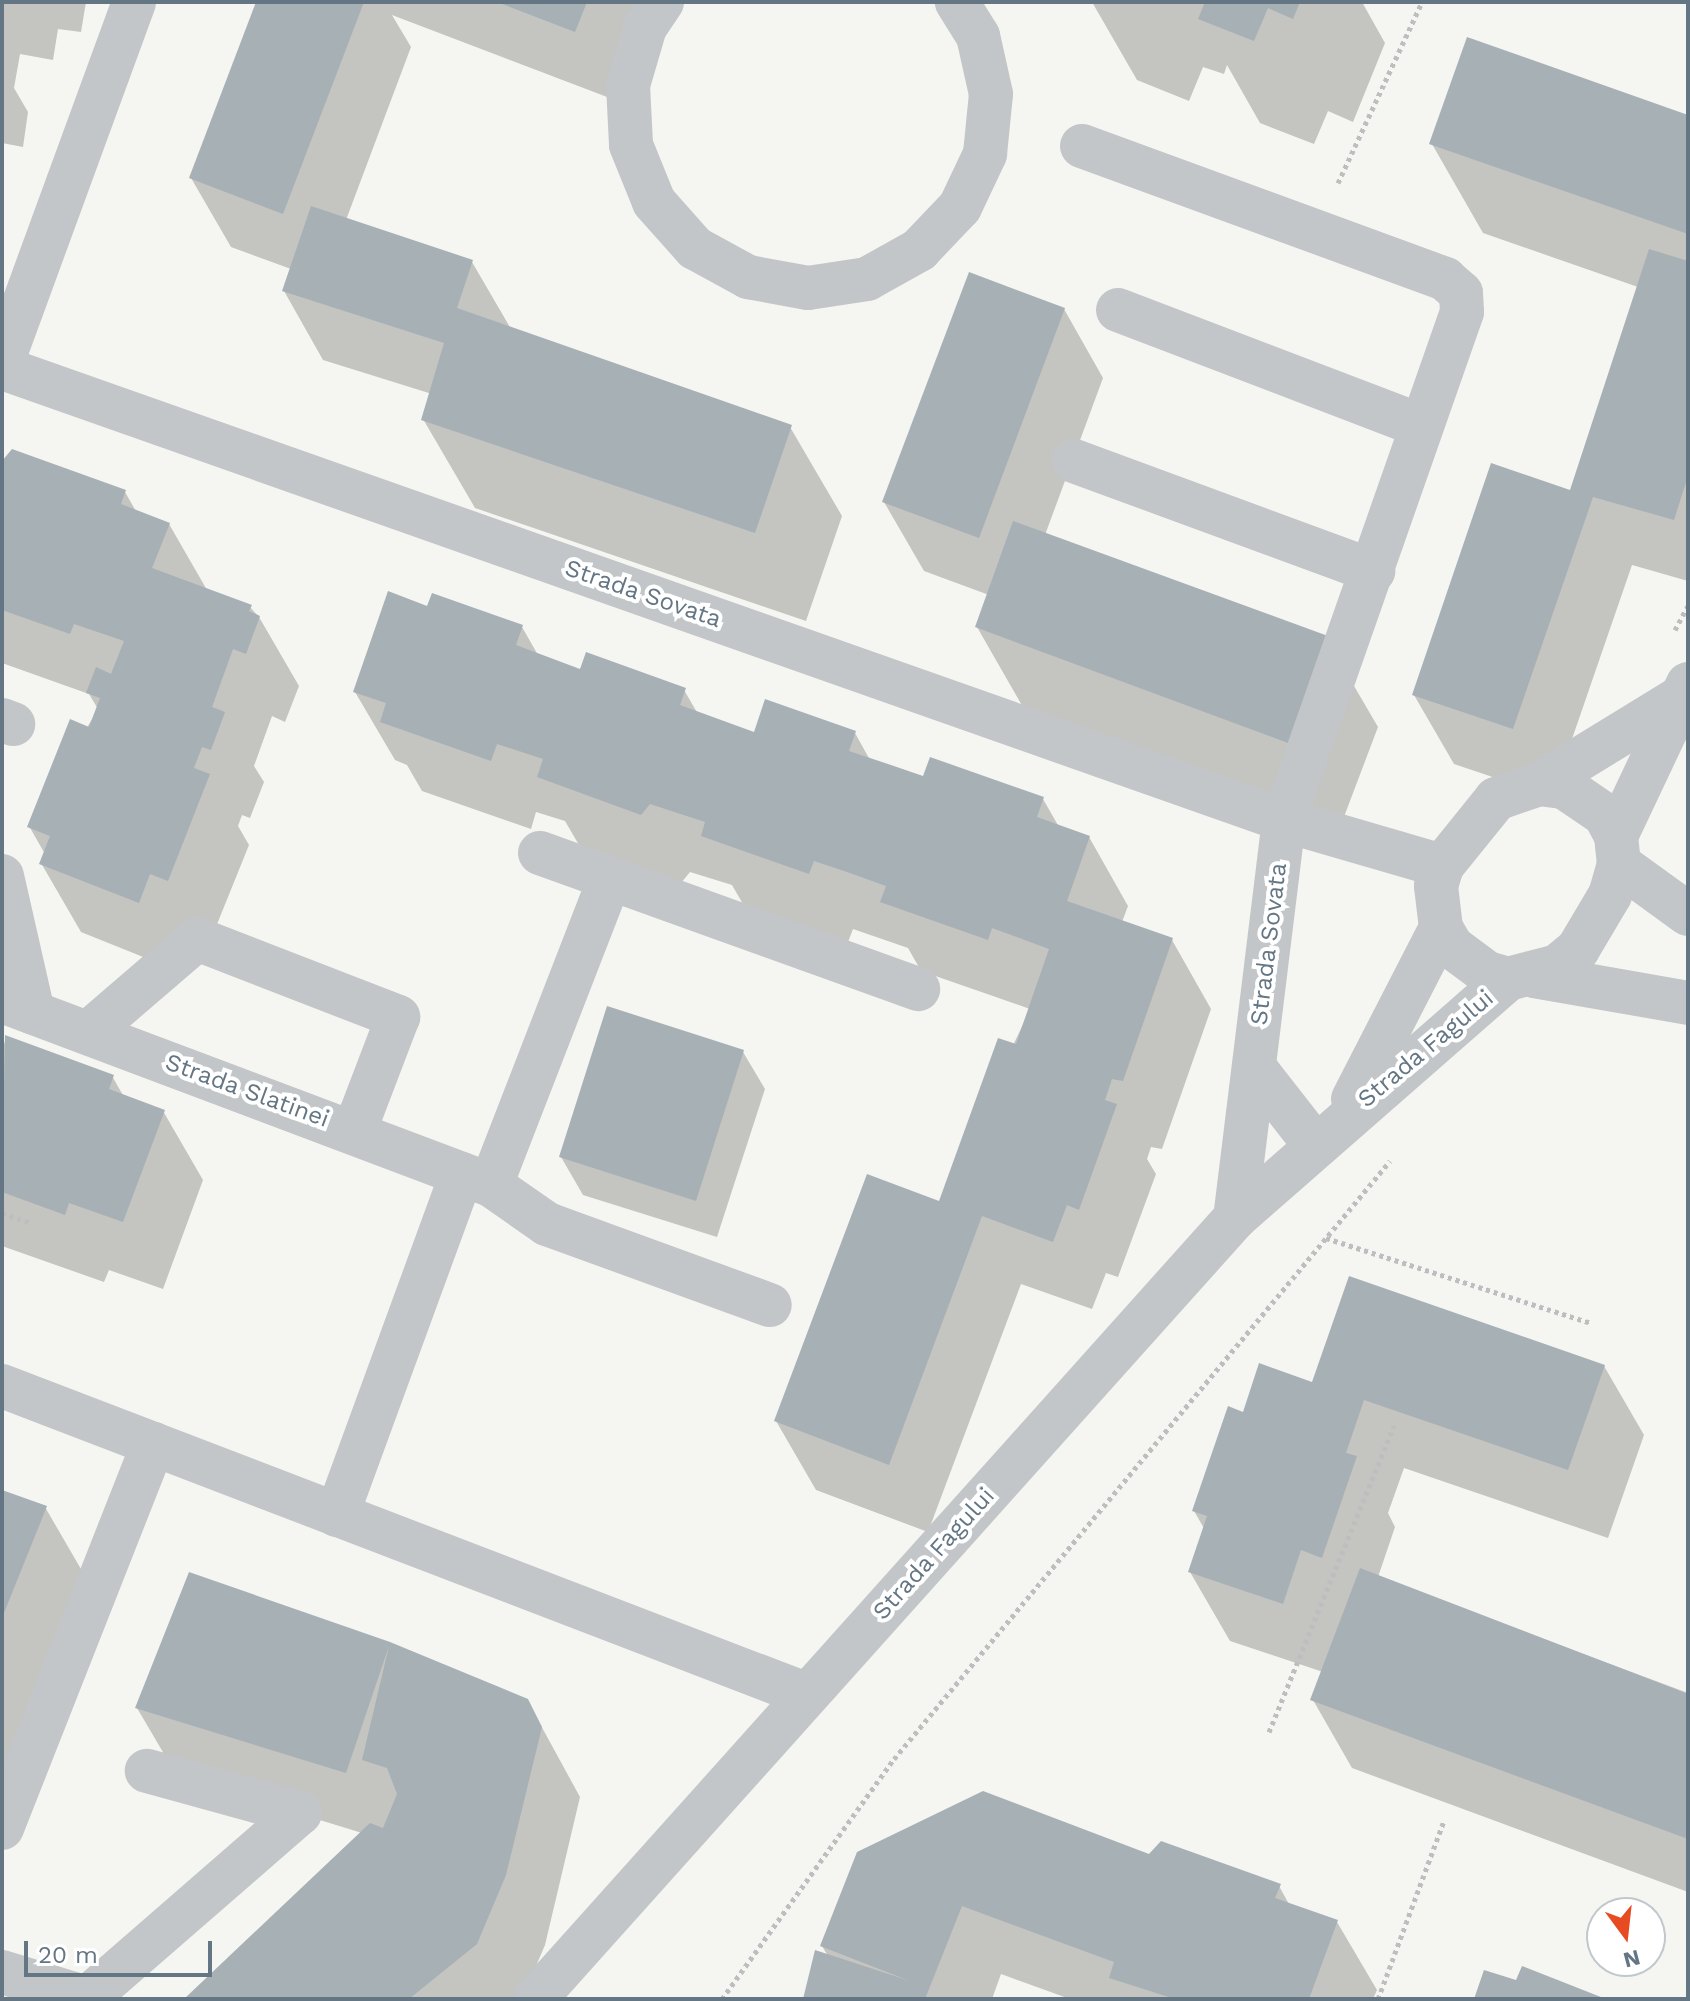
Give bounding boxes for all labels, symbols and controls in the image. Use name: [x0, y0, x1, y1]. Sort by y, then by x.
street label: Strada Sovata: [561, 554, 725, 634]
street label: Strada Sovata: [1245, 861, 1293, 1027]
street label: Strada Fagului: [1352, 984, 1500, 1114]
street label: Strada Slatinei: [161, 1048, 333, 1134]
street label: Strada Fagului: [867, 1482, 1001, 1626]
north arrow: [1586, 1897, 1666, 1977]
scale bar: [28, 1925, 216, 1975]
text: 20 m: [38, 1941, 98, 1969]
text: N: [1621, 1945, 1643, 1973]

